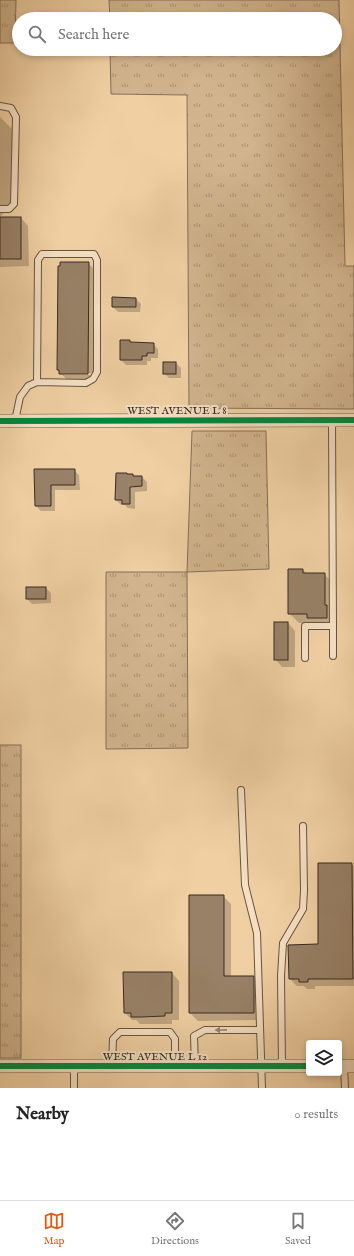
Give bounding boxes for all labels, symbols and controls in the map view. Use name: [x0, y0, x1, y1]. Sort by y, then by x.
search box: [12, 12, 342, 56]
icon: search: [26, 23, 48, 45]
text: Search here: [58, 25, 129, 44]
street label: WEST AVENUE L 8: [127, 404, 227, 418]
one-way arrow: [214, 1027, 227, 1033]
map controls: [306, 1040, 342, 1076]
button: layers: [306, 1040, 342, 1076]
street label: WEST AVENUE L 12: [103, 1050, 207, 1064]
text: Nearby: [16, 1104, 69, 1125]
text: 0 results: [294, 1106, 338, 1123]
tab: Map: [43, 1210, 65, 1248]
tab: Directions: [151, 1210, 199, 1248]
tab: Saved: [285, 1210, 311, 1248]

